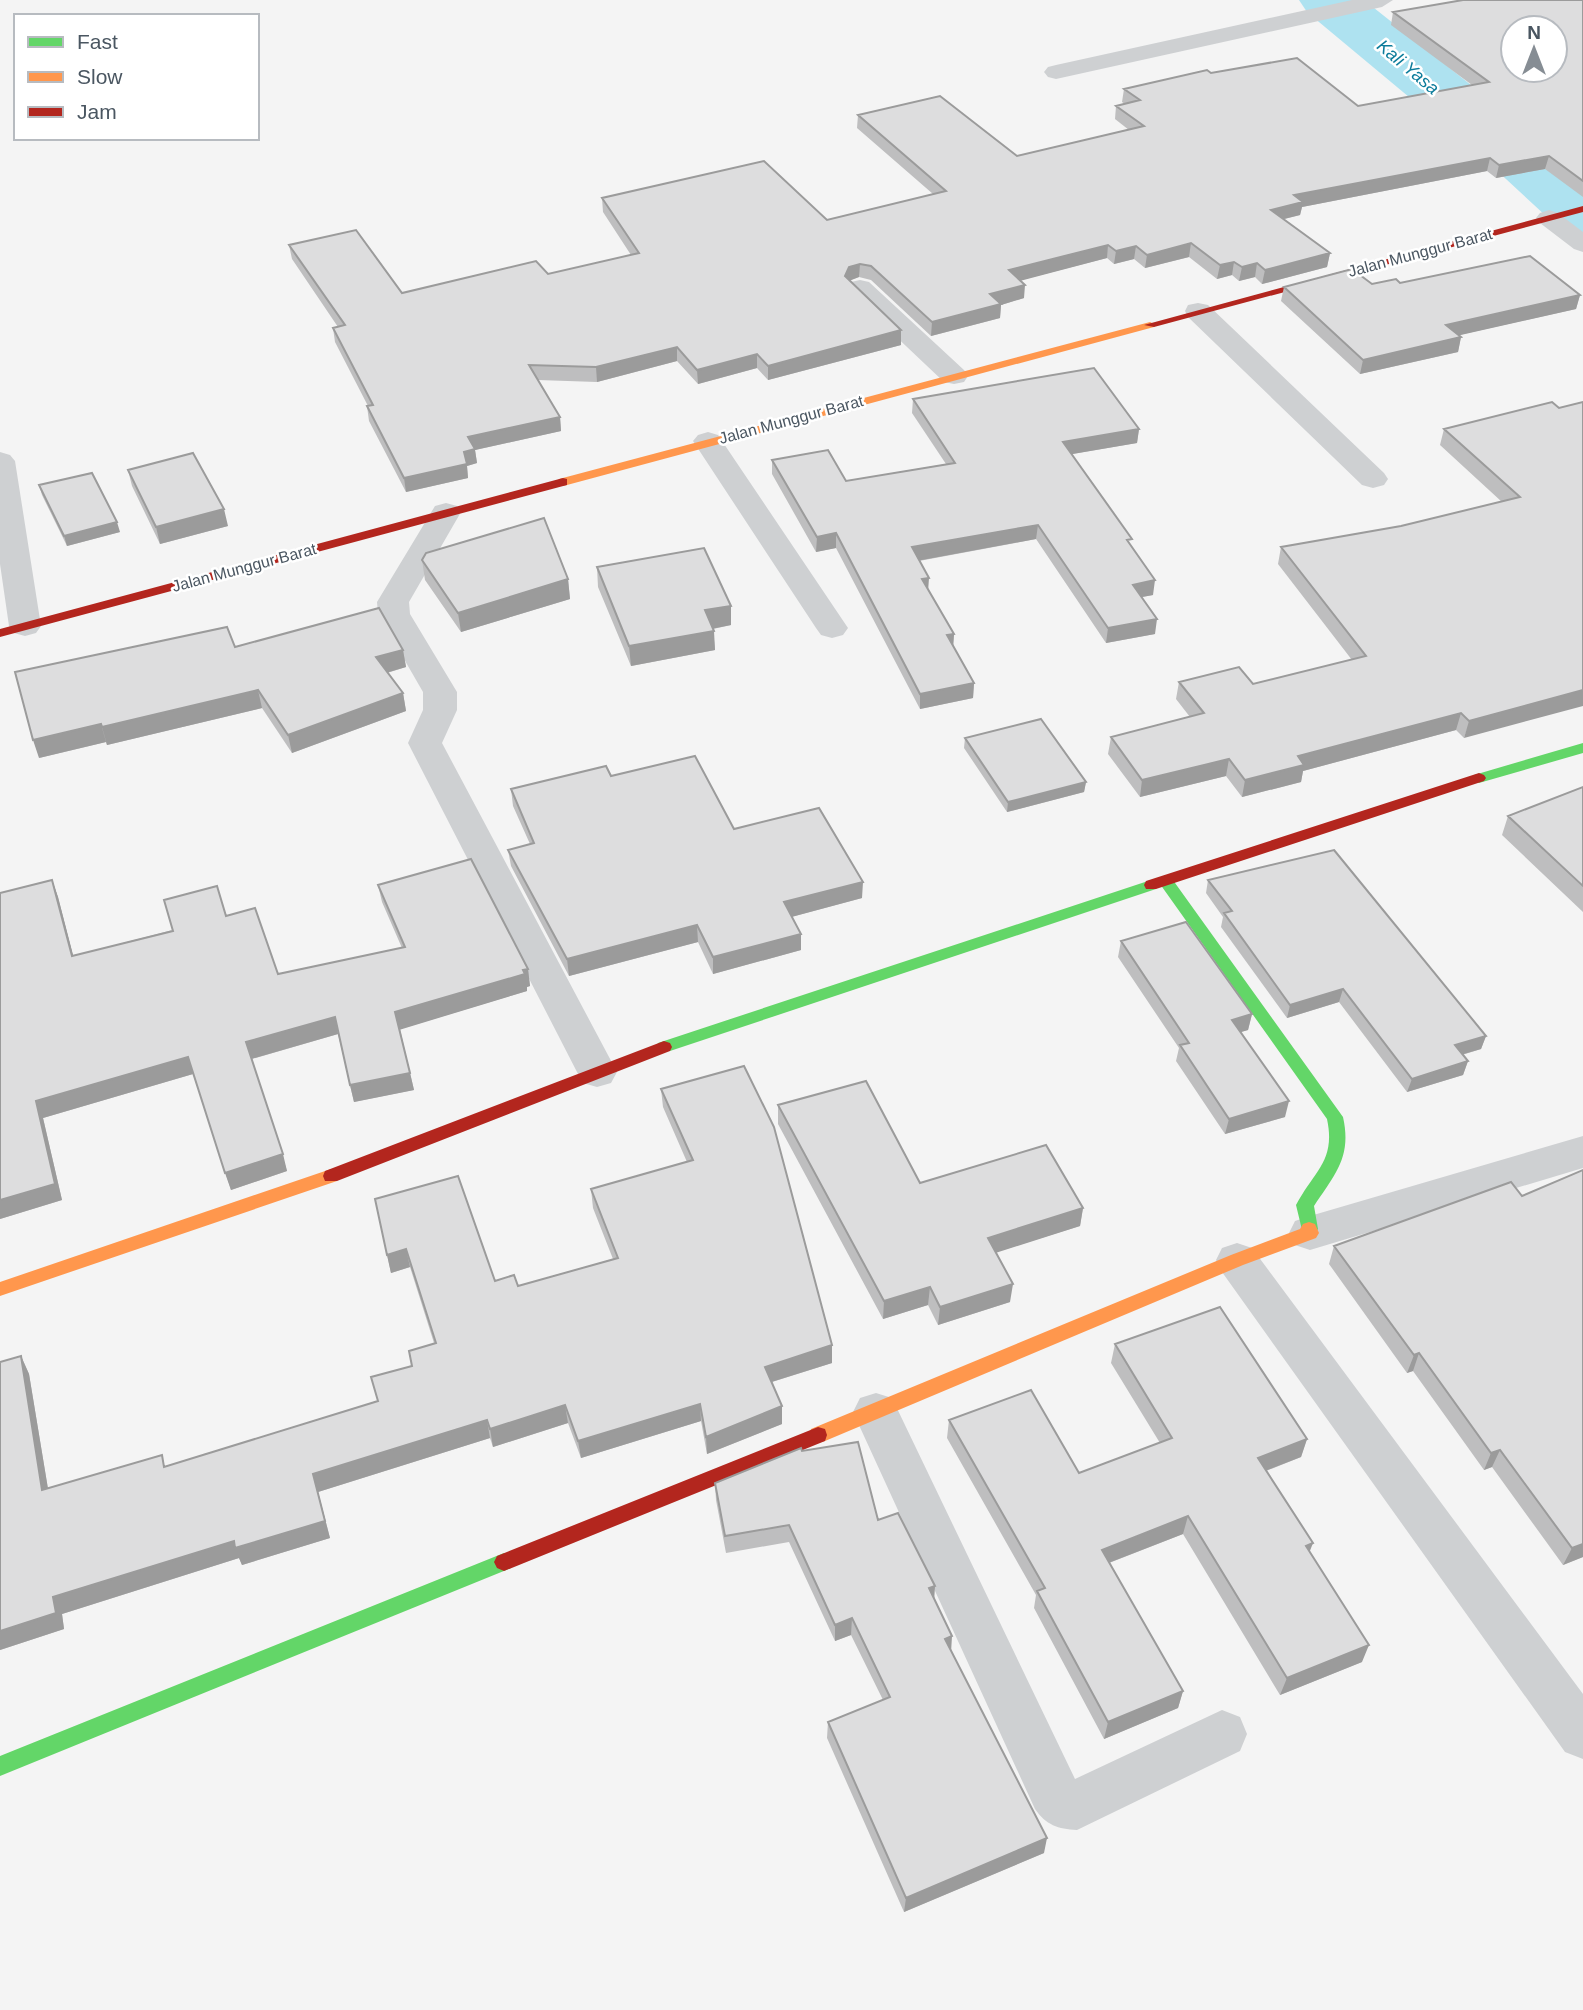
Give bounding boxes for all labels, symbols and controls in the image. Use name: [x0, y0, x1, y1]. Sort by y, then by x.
legend: [14, 14, 259, 140]
north arrow: [1499, 14, 1569, 84]
text: N: [1527, 22, 1541, 43]
text: Fast: [77, 30, 118, 53]
water label: Kali Yasa: [1373, 35, 1443, 99]
text: Slow: [77, 65, 123, 88]
text: Jam: [77, 100, 117, 123]
street label: Jalan Munggur Barat: [1346, 225, 1495, 280]
street label: Jalan Munggur Barat: [717, 392, 866, 447]
street label: Jalan Munggur Barat: [170, 540, 319, 595]

